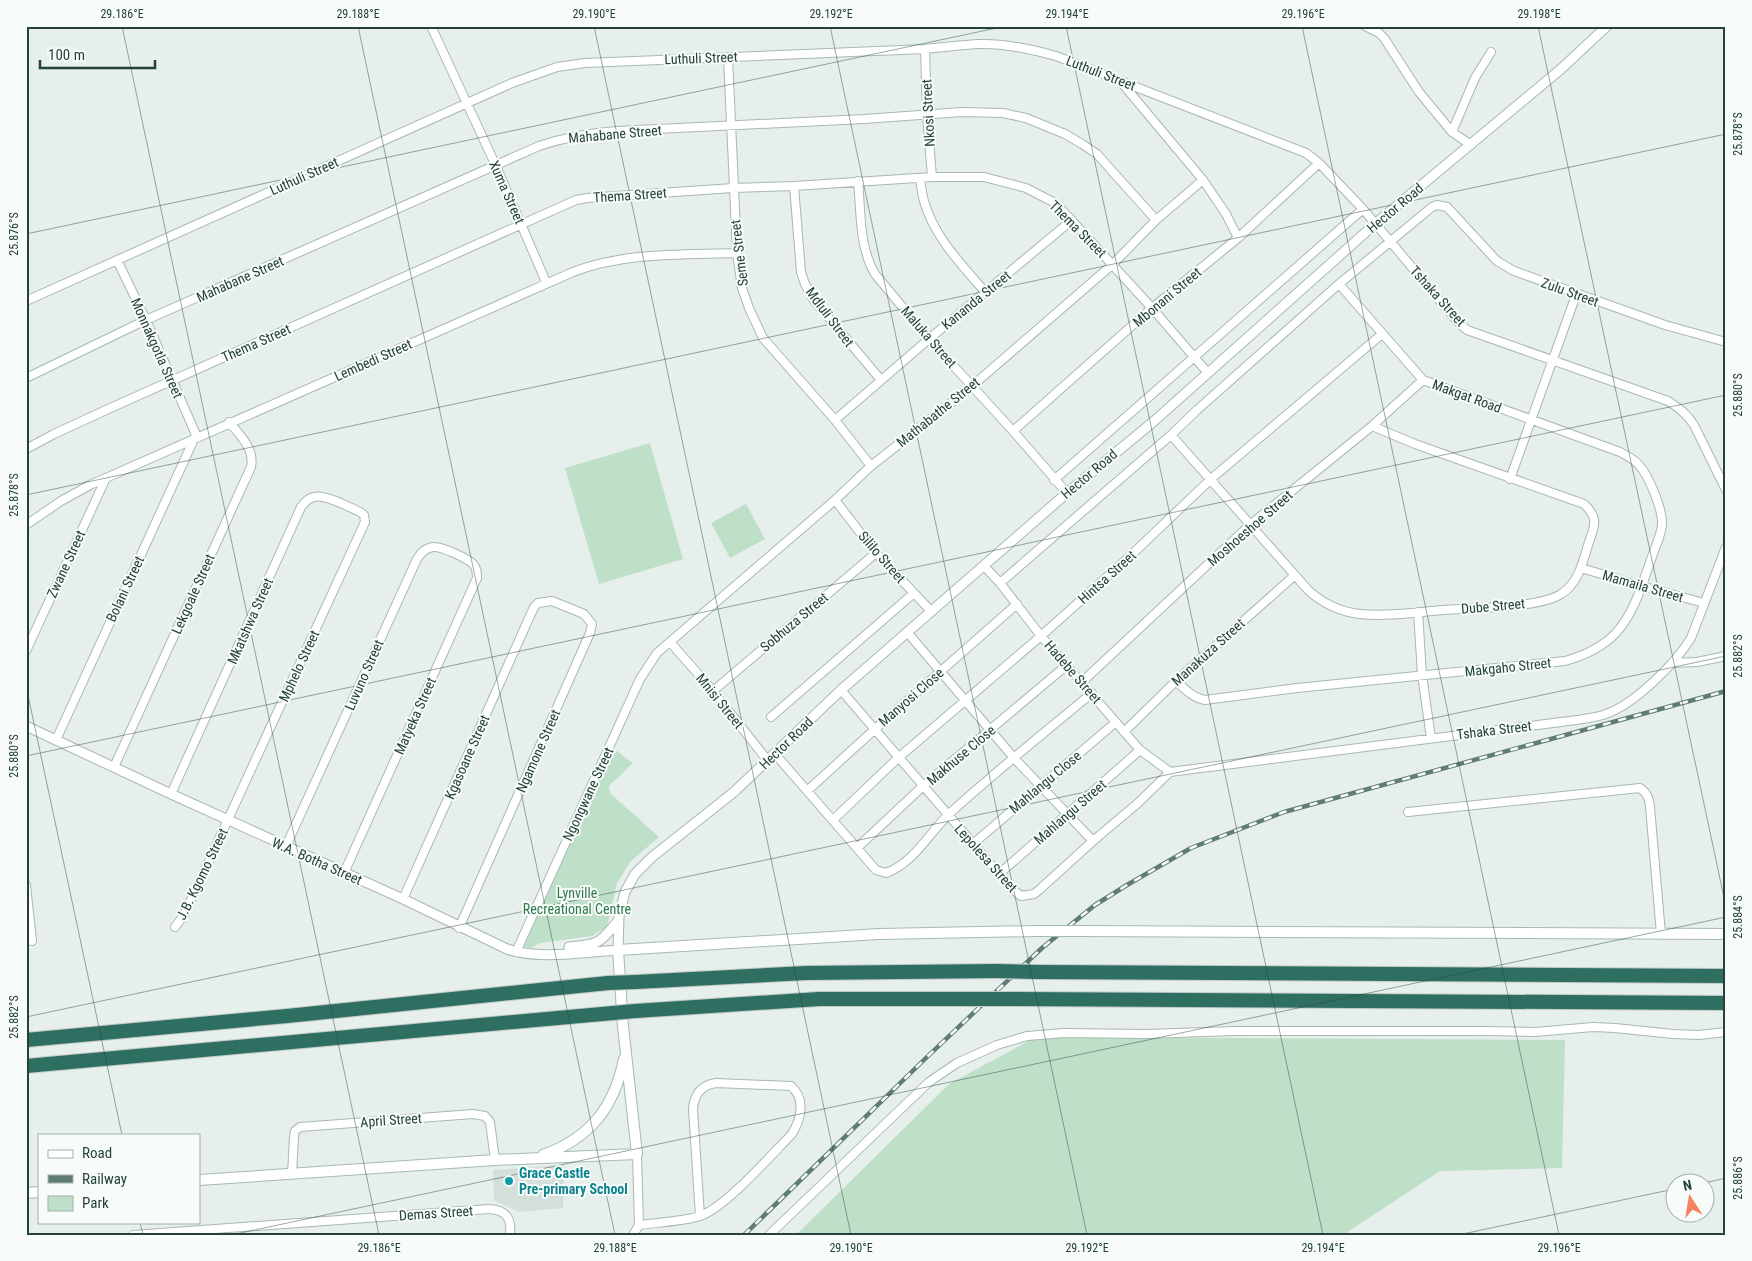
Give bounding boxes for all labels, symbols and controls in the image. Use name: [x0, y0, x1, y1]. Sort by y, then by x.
text: 29.186°E: [100, 7, 144, 21]
text: 29.188°E: [336, 7, 380, 21]
text: 29.190°E: [572, 7, 616, 21]
text: 29.192°E: [809, 7, 853, 21]
text: 29.194°E: [1045, 7, 1089, 21]
text: 29.196°E: [1281, 7, 1325, 21]
text: 29.198°E: [1517, 7, 1561, 21]
scale bar: [40, 38, 155, 70]
text: 100 m: [48, 46, 85, 64]
street label: Luthuli Street: [664, 49, 738, 67]
street label: Luthuli Street: [1064, 52, 1138, 94]
street label: Nkosi Street: [918, 79, 938, 147]
text: 25.878°S: [1731, 112, 1745, 156]
street label: Mahabane Street: [568, 122, 662, 146]
street label: Luthuli Street: [267, 154, 341, 198]
street label: Xuma Street: [486, 158, 528, 226]
street label: Hector Road: [1364, 180, 1426, 236]
street label: Thema Street: [593, 184, 667, 206]
street label: Thema Street: [1046, 197, 1110, 261]
text: 25.876°S: [7, 212, 21, 256]
street label: Seme Street: [727, 219, 751, 287]
street label: Mahabane Street: [194, 253, 286, 305]
street label: Tshaka Street: [1407, 263, 1469, 329]
street label: Mbonani Street: [1130, 264, 1204, 330]
street label: Kananda Street: [938, 267, 1014, 333]
street label: Zulu Street: [1539, 274, 1601, 310]
street label: Mdluli Street: [803, 284, 857, 350]
street label: Monnakgotla Street: [128, 295, 186, 401]
street label: Maluka Street: [898, 303, 960, 371]
street label: Thema Street: [219, 321, 293, 365]
street label: Lembedi Street: [332, 336, 414, 384]
text: 25.880°S: [1731, 373, 1745, 417]
street label: Mathabathe Street: [893, 374, 983, 450]
street label: Makgat Road: [1430, 376, 1504, 416]
street label: Hector Road: [1058, 446, 1120, 502]
text: 25.878°S: [7, 473, 21, 517]
street label: Moshoeshoe Street: [1204, 487, 1296, 569]
street label: Zwane Street: [43, 528, 89, 600]
street label: Sililo Street: [855, 528, 909, 586]
street label: Hintsa Street: [1075, 547, 1139, 607]
street label: Lekgoale Street: [168, 552, 218, 636]
street label: Bolani Street: [103, 554, 147, 624]
street label: Mamaila Street: [1601, 567, 1685, 605]
street label: Mkatshwa Street: [224, 575, 276, 667]
street label: Sobhuza Street: [757, 589, 831, 655]
street label: Dube Street: [1460, 595, 1526, 617]
street label: Manakuza Street: [1168, 615, 1248, 689]
street label: Mphelo Street: [275, 628, 323, 704]
text: 25.882°S: [1731, 634, 1745, 678]
street label: Luvuno Street: [341, 637, 387, 713]
street label: Hadebe Street: [1041, 637, 1105, 707]
street label: Makgaho Street: [1464, 655, 1552, 679]
street label: Manyosi Close: [875, 664, 947, 730]
street label: Mnisi Street: [693, 670, 747, 732]
street label: Matyeka Street: [391, 675, 439, 757]
street label: Ngamone Street: [513, 707, 563, 795]
street label: Kgasoane Street: [441, 712, 493, 802]
street label: Hector Road: [756, 714, 816, 772]
street label: Tshaka Street: [1456, 717, 1532, 743]
street label: Makhuse Close: [924, 721, 999, 788]
text: 25.880°S: [7, 734, 21, 778]
street label: Ngongwane Street: [559, 745, 617, 843]
street label: Mahlangu Close: [1006, 747, 1084, 817]
street label: Mahlangu Street: [1031, 776, 1109, 848]
street label: Lepolesa Street: [951, 821, 1021, 895]
street label: J.B. Kgomo Street: [173, 826, 231, 922]
street label: W.A. Botha Street: [270, 834, 364, 888]
park label: Lynville Recreational Centre: [523, 885, 632, 917]
text: 25.884°S: [1731, 895, 1745, 939]
text: 25.882°S: [7, 995, 21, 1039]
street label: April Street: [360, 1110, 422, 1130]
legend: [38, 1134, 200, 1224]
text: Road: [82, 1144, 112, 1162]
text: 25.886°S: [1731, 1156, 1745, 1200]
place label: Grace Castle Pre-primary School: [519, 1165, 628, 1197]
text: Railway: [82, 1170, 127, 1188]
north arrow: [1664, 1174, 1714, 1224]
marker: Grace Castle Pre-primary School: [503, 1175, 515, 1187]
text: N: [1681, 1177, 1693, 1194]
text: Park: [82, 1194, 109, 1212]
street label: Demas Street: [398, 1202, 474, 1224]
text: 29.186°E: [357, 1241, 401, 1255]
text: 29.188°E: [593, 1241, 637, 1255]
text: 29.190°E: [829, 1241, 873, 1255]
text: 29.192°E: [1065, 1241, 1109, 1255]
text: 29.194°E: [1301, 1241, 1345, 1255]
text: 29.196°E: [1537, 1241, 1581, 1255]

